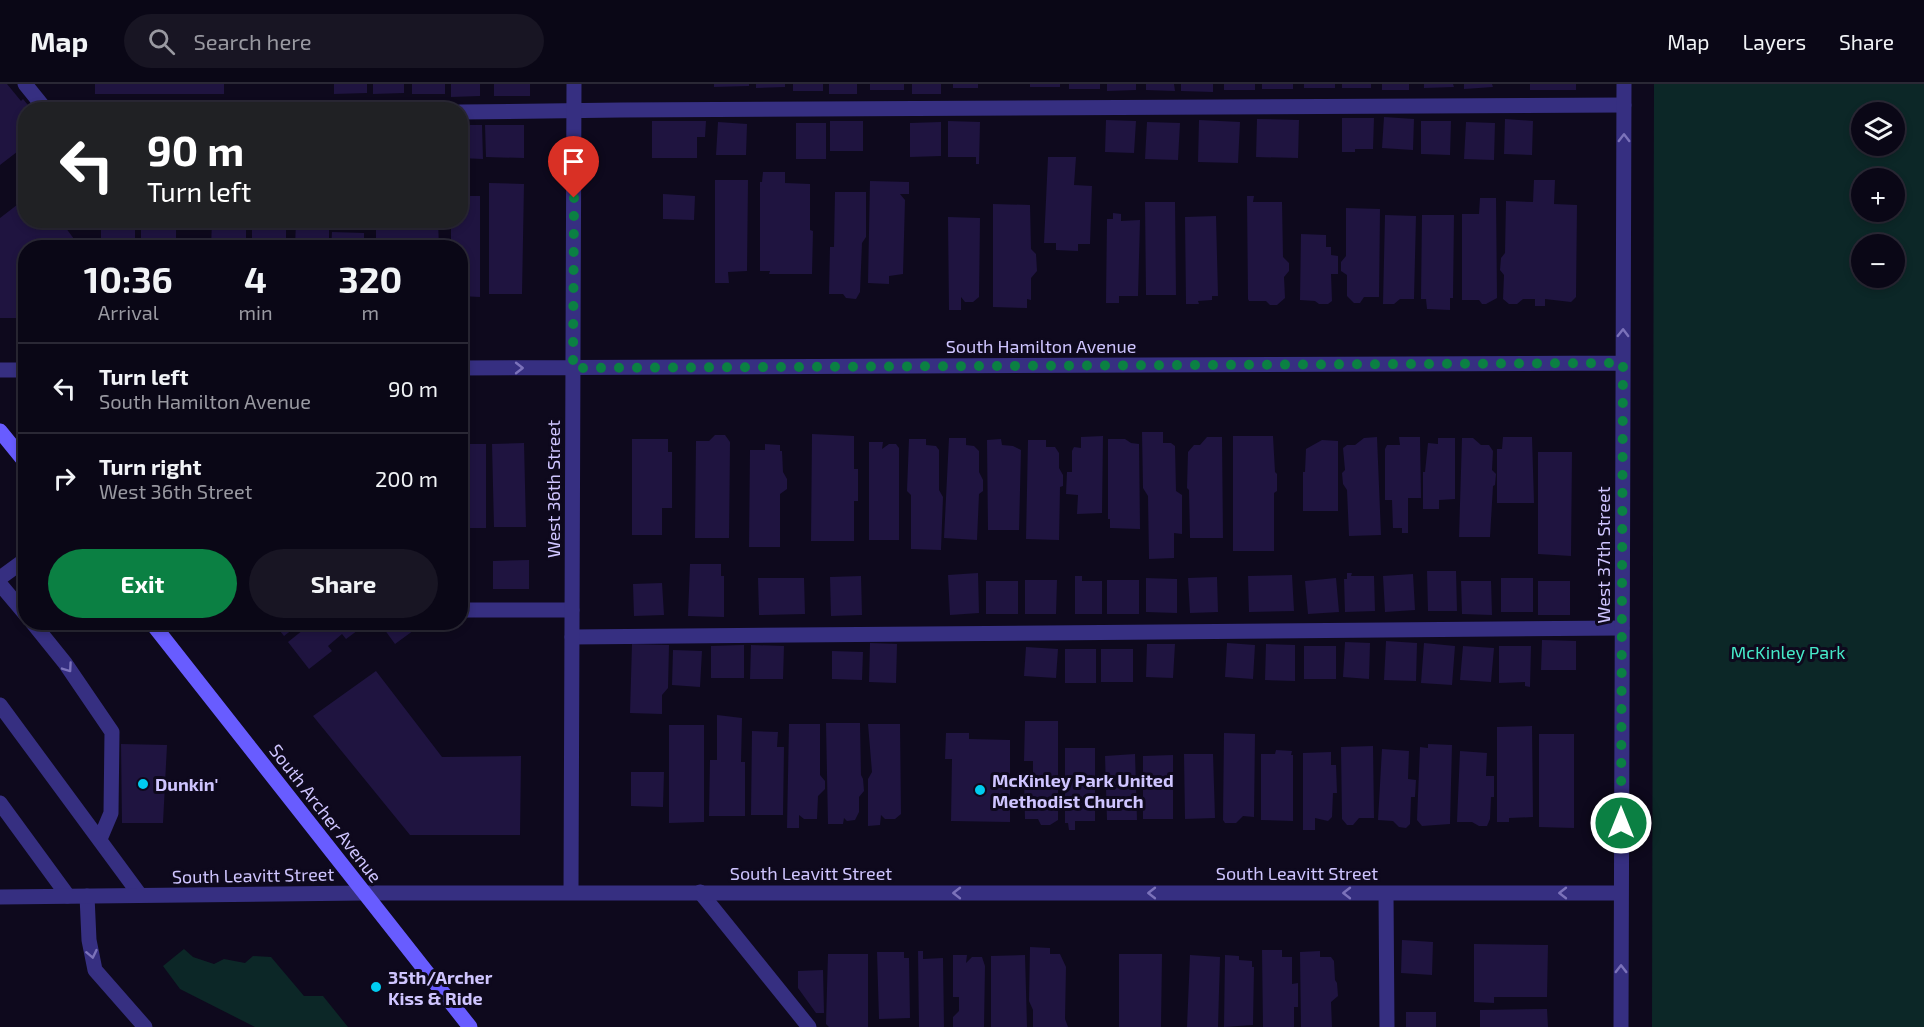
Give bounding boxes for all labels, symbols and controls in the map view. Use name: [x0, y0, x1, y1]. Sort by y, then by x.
search box: [124, 14, 544, 68]
text: Map: [30, 24, 88, 58]
icon: search: [145, 25, 178, 58]
text: Search here: [193, 28, 312, 54]
text: Map: [1667, 29, 1709, 54]
text: Layers: [1742, 29, 1806, 54]
text: Share: [1839, 29, 1894, 54]
map controls: [1851, 102, 1905, 288]
button: layers: [1851, 102, 1905, 156]
text: 90 m: [147, 124, 244, 174]
icon: left: [48, 126, 126, 204]
one-way arrow: [1618, 133, 1630, 142]
pin: [548, 136, 599, 198]
icon: arrive: [557, 145, 590, 178]
button: +: [1851, 168, 1905, 222]
text: Turn left: [147, 175, 251, 207]
button: −: [1851, 234, 1905, 288]
text: 10:36: [84, 257, 173, 300]
text: 4: [244, 257, 267, 300]
text: 320: [338, 257, 402, 300]
text: Arrival: [98, 300, 159, 324]
text: min: [239, 300, 273, 324]
text: m: [362, 300, 379, 324]
one-way arrow: [1617, 328, 1629, 337]
street label: South Hamilton Avenue: [946, 335, 1136, 357]
one-way arrow: [514, 362, 523, 374]
text: Turn left: [99, 363, 188, 389]
icon: left: [48, 372, 81, 405]
text: 90 m: [388, 375, 438, 401]
text: South Hamilton Avenue: [99, 389, 311, 413]
street label: West 36th Street: [542, 420, 564, 558]
text: Turn right: [99, 453, 201, 479]
icon: right: [48, 462, 81, 495]
text: 200 m: [375, 465, 438, 491]
text: West 36th Street: [99, 479, 252, 503]
street label: West 37th Street: [1592, 486, 1614, 624]
button: Exit: [48, 549, 237, 618]
button: Share: [249, 549, 438, 618]
park label: McKinley Park: [1730, 641, 1846, 663]
one-way arrow: [61, 662, 72, 673]
street label: South Archer Avenue: [265, 740, 387, 886]
place label: McKinley Park United Methodist Church: [992, 769, 1174, 812]
place label: Dunkin': [155, 773, 218, 795]
marker: Dunkin': [136, 777, 150, 791]
marker: McKinley Park United Methodist Church: [973, 783, 987, 797]
position arrow: [1589, 791, 1653, 855]
street label: South Leavitt Street: [730, 862, 892, 884]
street label: South Leavitt Street: [1216, 862, 1378, 884]
street label: South Leavitt Street: [172, 863, 335, 887]
one-way arrow: [952, 887, 961, 899]
one-way arrow: [1147, 887, 1156, 899]
one-way arrow: [1342, 887, 1351, 899]
one-way arrow: [1558, 887, 1567, 899]
one-way arrow: [85, 949, 98, 959]
one-way arrow: [1615, 964, 1627, 973]
place label: 35th/Archer Kiss & Ride: [388, 966, 493, 1009]
marker: 35th/Archer Kiss & Ride: [369, 980, 383, 994]

